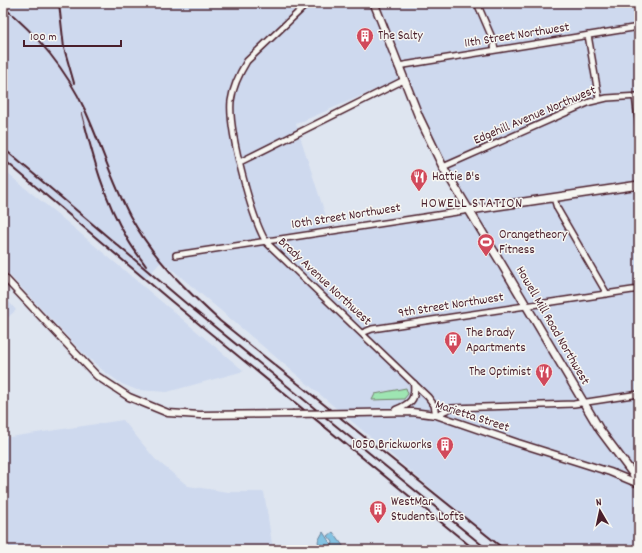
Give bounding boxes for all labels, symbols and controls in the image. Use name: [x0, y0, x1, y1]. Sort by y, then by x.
street label: 11th Street Northwest: [463, 18, 571, 54]
scale bar: [24, 22, 121, 48]
building icon: The Salty: [355, 26, 375, 51]
place label: The Salty: [378, 27, 424, 46]
text: 100 m: [30, 29, 57, 46]
street label: Edgehill Avenue Northwest: [471, 81, 599, 150]
restaurant icon: Hattie B's: [409, 167, 429, 192]
place label: Hattie B's: [432, 168, 480, 187]
district label: HOWELL STATION: [421, 194, 523, 214]
street label: 10th Street Northwest: [290, 199, 402, 235]
place label: Orangetheory Fitness: [499, 226, 568, 260]
sports icon: Orangetheory Fitness: [476, 232, 496, 257]
street label: Brady Avenue Northwest: [273, 233, 375, 331]
street label: Howell Mill Road Northwest: [510, 263, 594, 389]
street label: 9th Street Northwest: [397, 288, 505, 324]
place label: The Brady Apartments: [466, 324, 526, 358]
building icon: The Brady Apartments: [443, 330, 463, 355]
restaurant icon: The Optimist: [534, 362, 554, 387]
place label: The Optimist: [469, 363, 531, 382]
street label: Marietta Street: [432, 396, 512, 438]
building icon: 1050 Brickworks: [435, 435, 455, 460]
place label: 1050 Brickworks: [352, 436, 432, 455]
north arrow: [580, 491, 620, 531]
place label: WestMar Students Lofts: [391, 493, 464, 527]
text: N: [595, 495, 603, 511]
building icon: WestMar Students Lofts: [368, 499, 388, 524]

